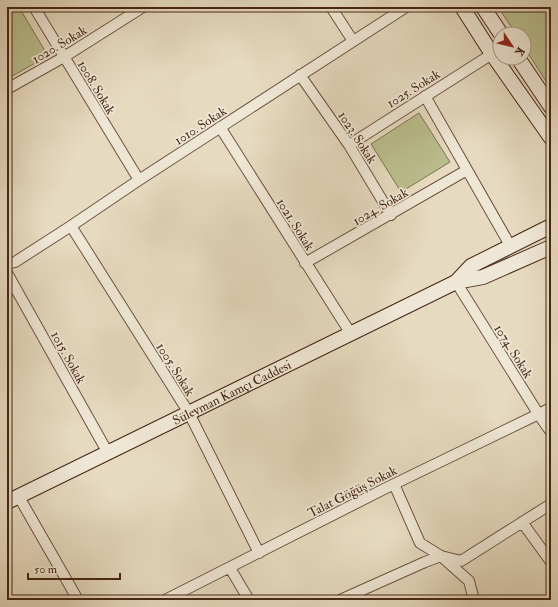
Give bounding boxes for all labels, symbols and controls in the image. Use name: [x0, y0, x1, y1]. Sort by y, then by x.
street label: 1020. Sokak: [29, 22, 90, 67]
north arrow: [492, 26, 532, 66]
text: K: [511, 45, 527, 59]
street label: 1008. Sokak: [74, 58, 119, 118]
street label: 1025. Sokak: [384, 66, 444, 111]
street label: 1010. Sokak: [172, 103, 230, 149]
street label: 1023. Sokak: [334, 108, 380, 167]
street label: 1024. Sokak: [350, 184, 412, 229]
street label: 1021. Sokak: [273, 195, 318, 254]
street label: 1074. Sokak: [490, 322, 536, 382]
street label: 1015. Sokak: [47, 328, 89, 387]
street label: 1005. Sokak: [153, 340, 198, 400]
street label: Süleyman Kamçı Caddesi: [170, 357, 294, 429]
street label: Talat Göğüş Sokak: [305, 462, 400, 521]
scale bar: [28, 555, 120, 581]
text: 50 m: [34, 562, 58, 577]

